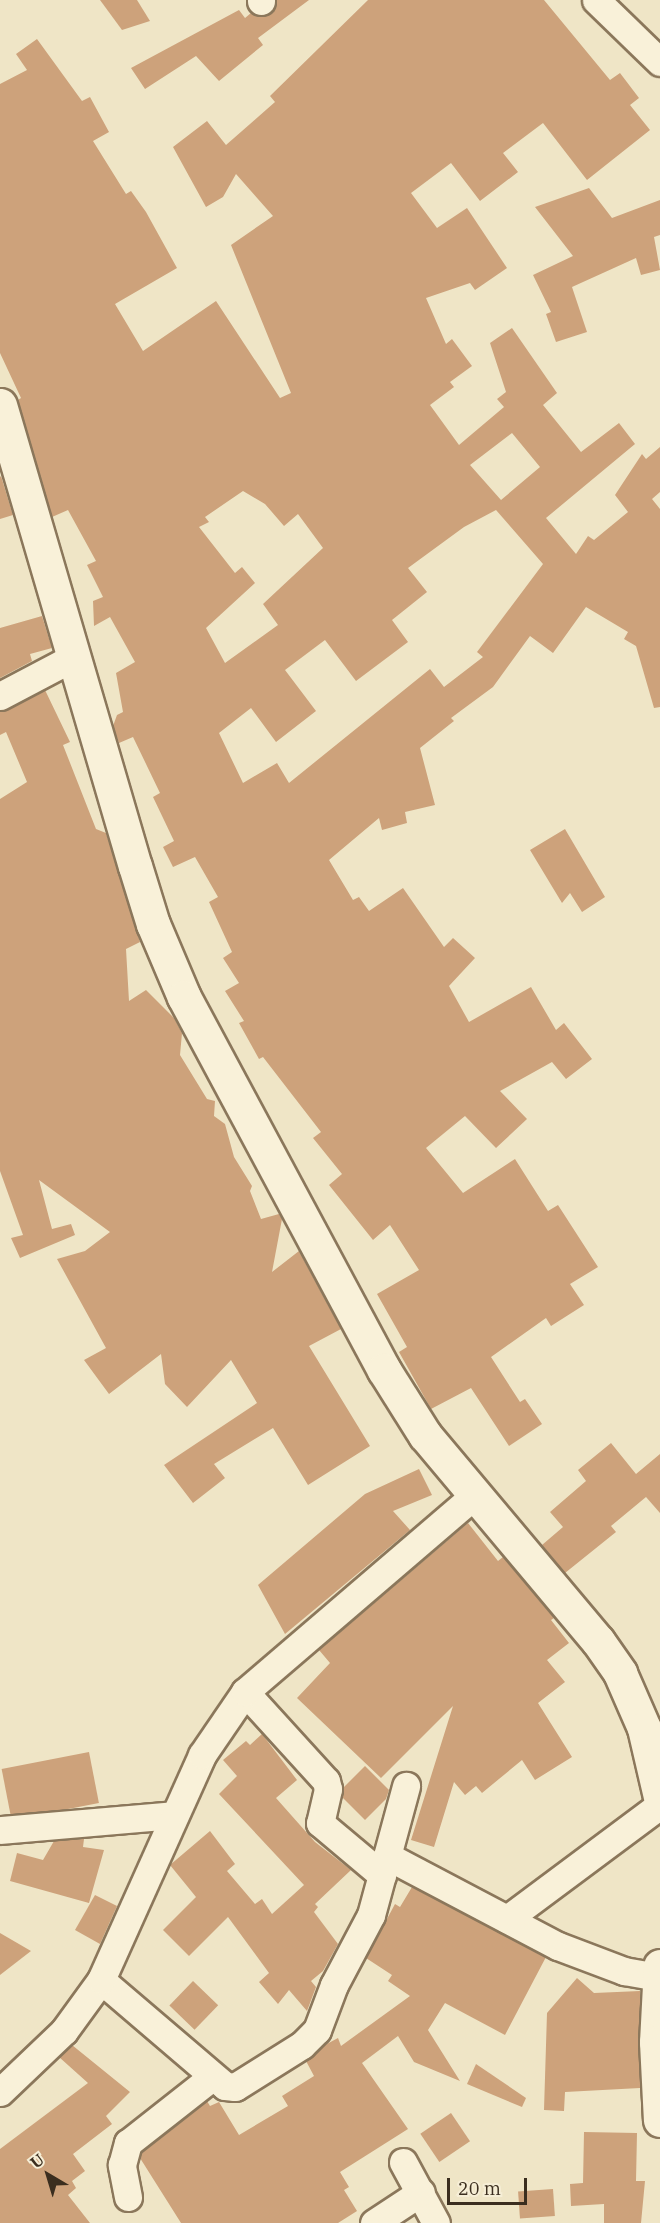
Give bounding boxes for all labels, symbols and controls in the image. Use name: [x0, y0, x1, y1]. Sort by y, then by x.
north arrow: [18, 2145, 78, 2205]
text: U: [26, 2149, 48, 2172]
scale bar: [450, 2166, 530, 2204]
text: 20 m: [458, 2177, 501, 2200]

